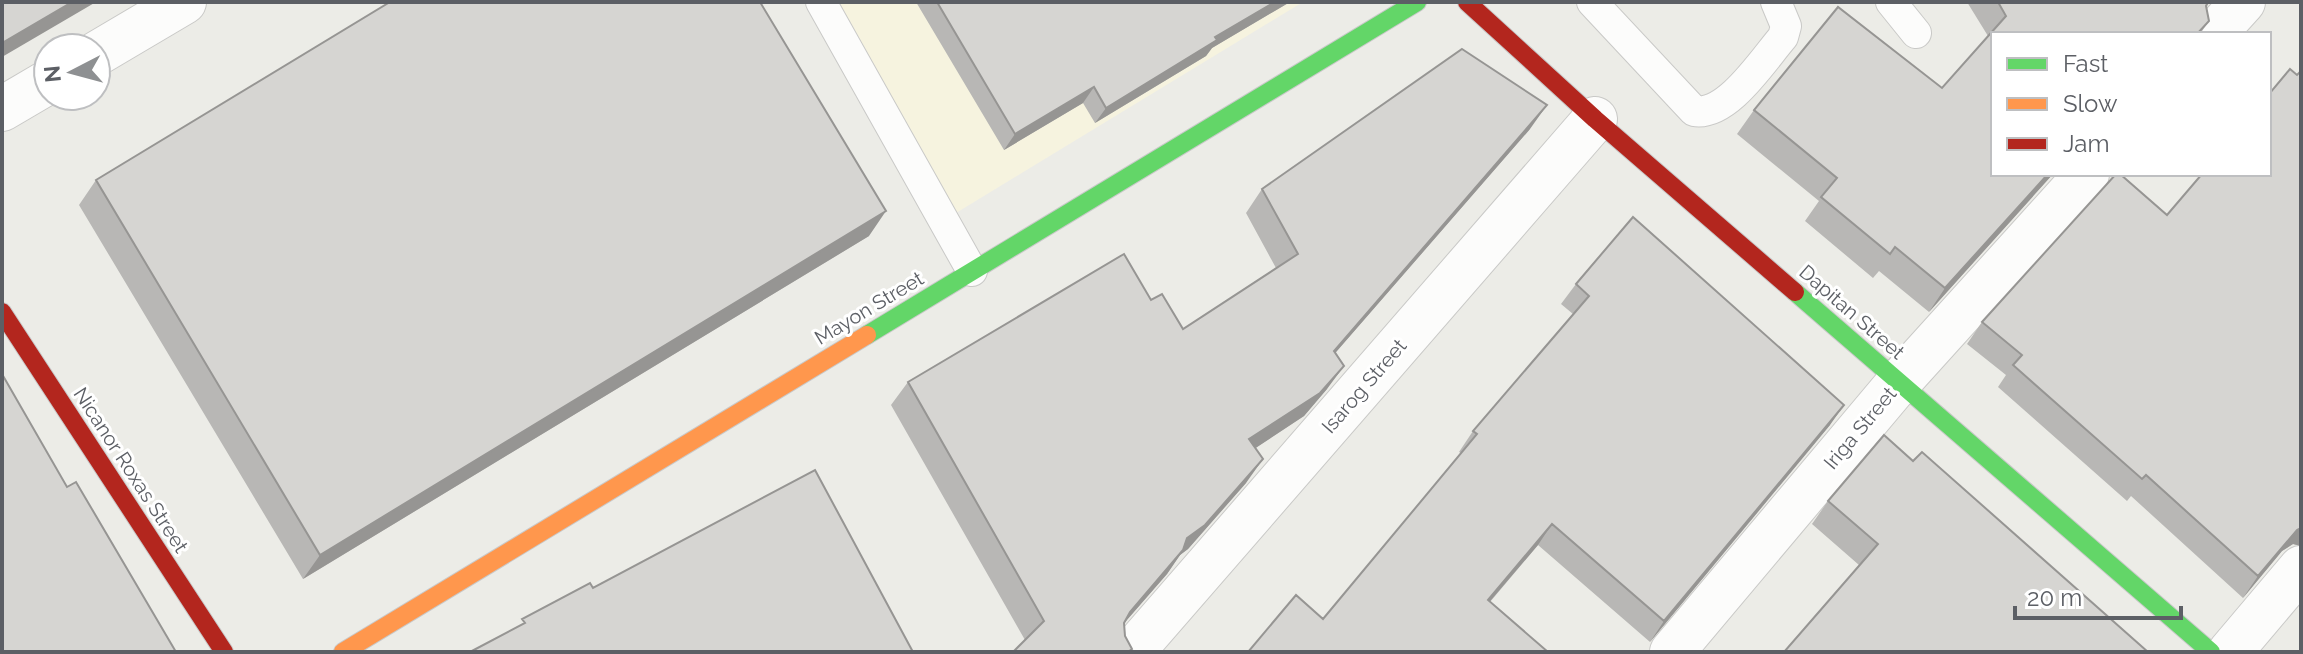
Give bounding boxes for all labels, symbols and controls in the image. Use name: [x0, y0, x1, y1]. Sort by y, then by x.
north arrow: [32, 32, 112, 112]
legend: [1991, 32, 2271, 176]
text: Fast: [2063, 49, 2108, 78]
text: N: [38, 64, 66, 84]
text: Slow: [2063, 89, 2118, 118]
text: Jam: [2063, 129, 2109, 158]
street label: Dapitan Street: [1794, 260, 1910, 364]
street label: Mayon Street: [810, 266, 928, 350]
street label: Isarog Street: [1317, 334, 1412, 438]
street label: Iriga Street: [1819, 382, 1902, 474]
street label: Nicanor Roxas Street: [69, 383, 194, 557]
scale bar: [2015, 570, 2181, 620]
text: 20 m: [2027, 583, 2082, 612]

